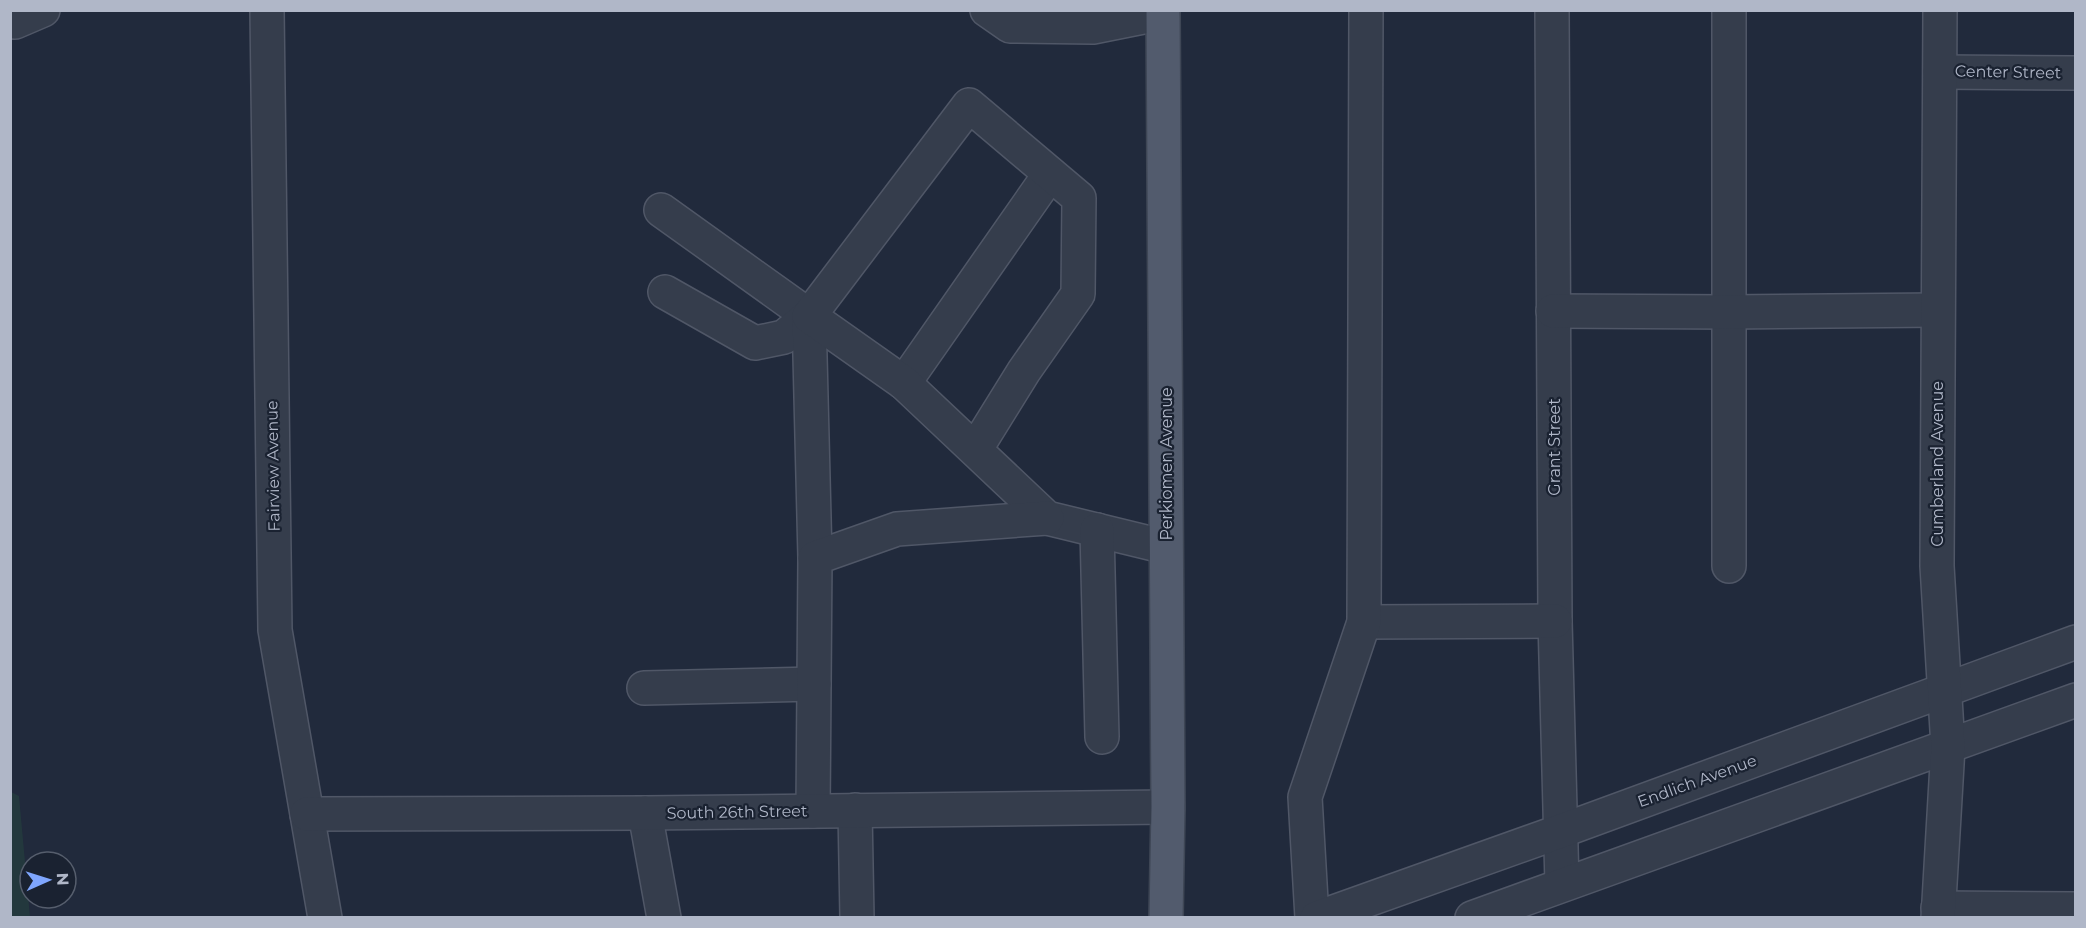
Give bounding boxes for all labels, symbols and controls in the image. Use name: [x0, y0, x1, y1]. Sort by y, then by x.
street label: Center Street: [1955, 62, 2062, 82]
street label: Cumberland Avenue: [1928, 381, 1947, 547]
street label: Perkiomen Avenue: [1157, 387, 1176, 541]
street label: Grant Street: [1545, 398, 1564, 496]
street label: Fairview Avenue: [262, 400, 284, 532]
street label: Endlich Avenue: [1635, 751, 1759, 811]
street label: South 26th Street: [666, 801, 808, 823]
north arrow: [18, 850, 78, 910]
text: N: [53, 872, 72, 886]

